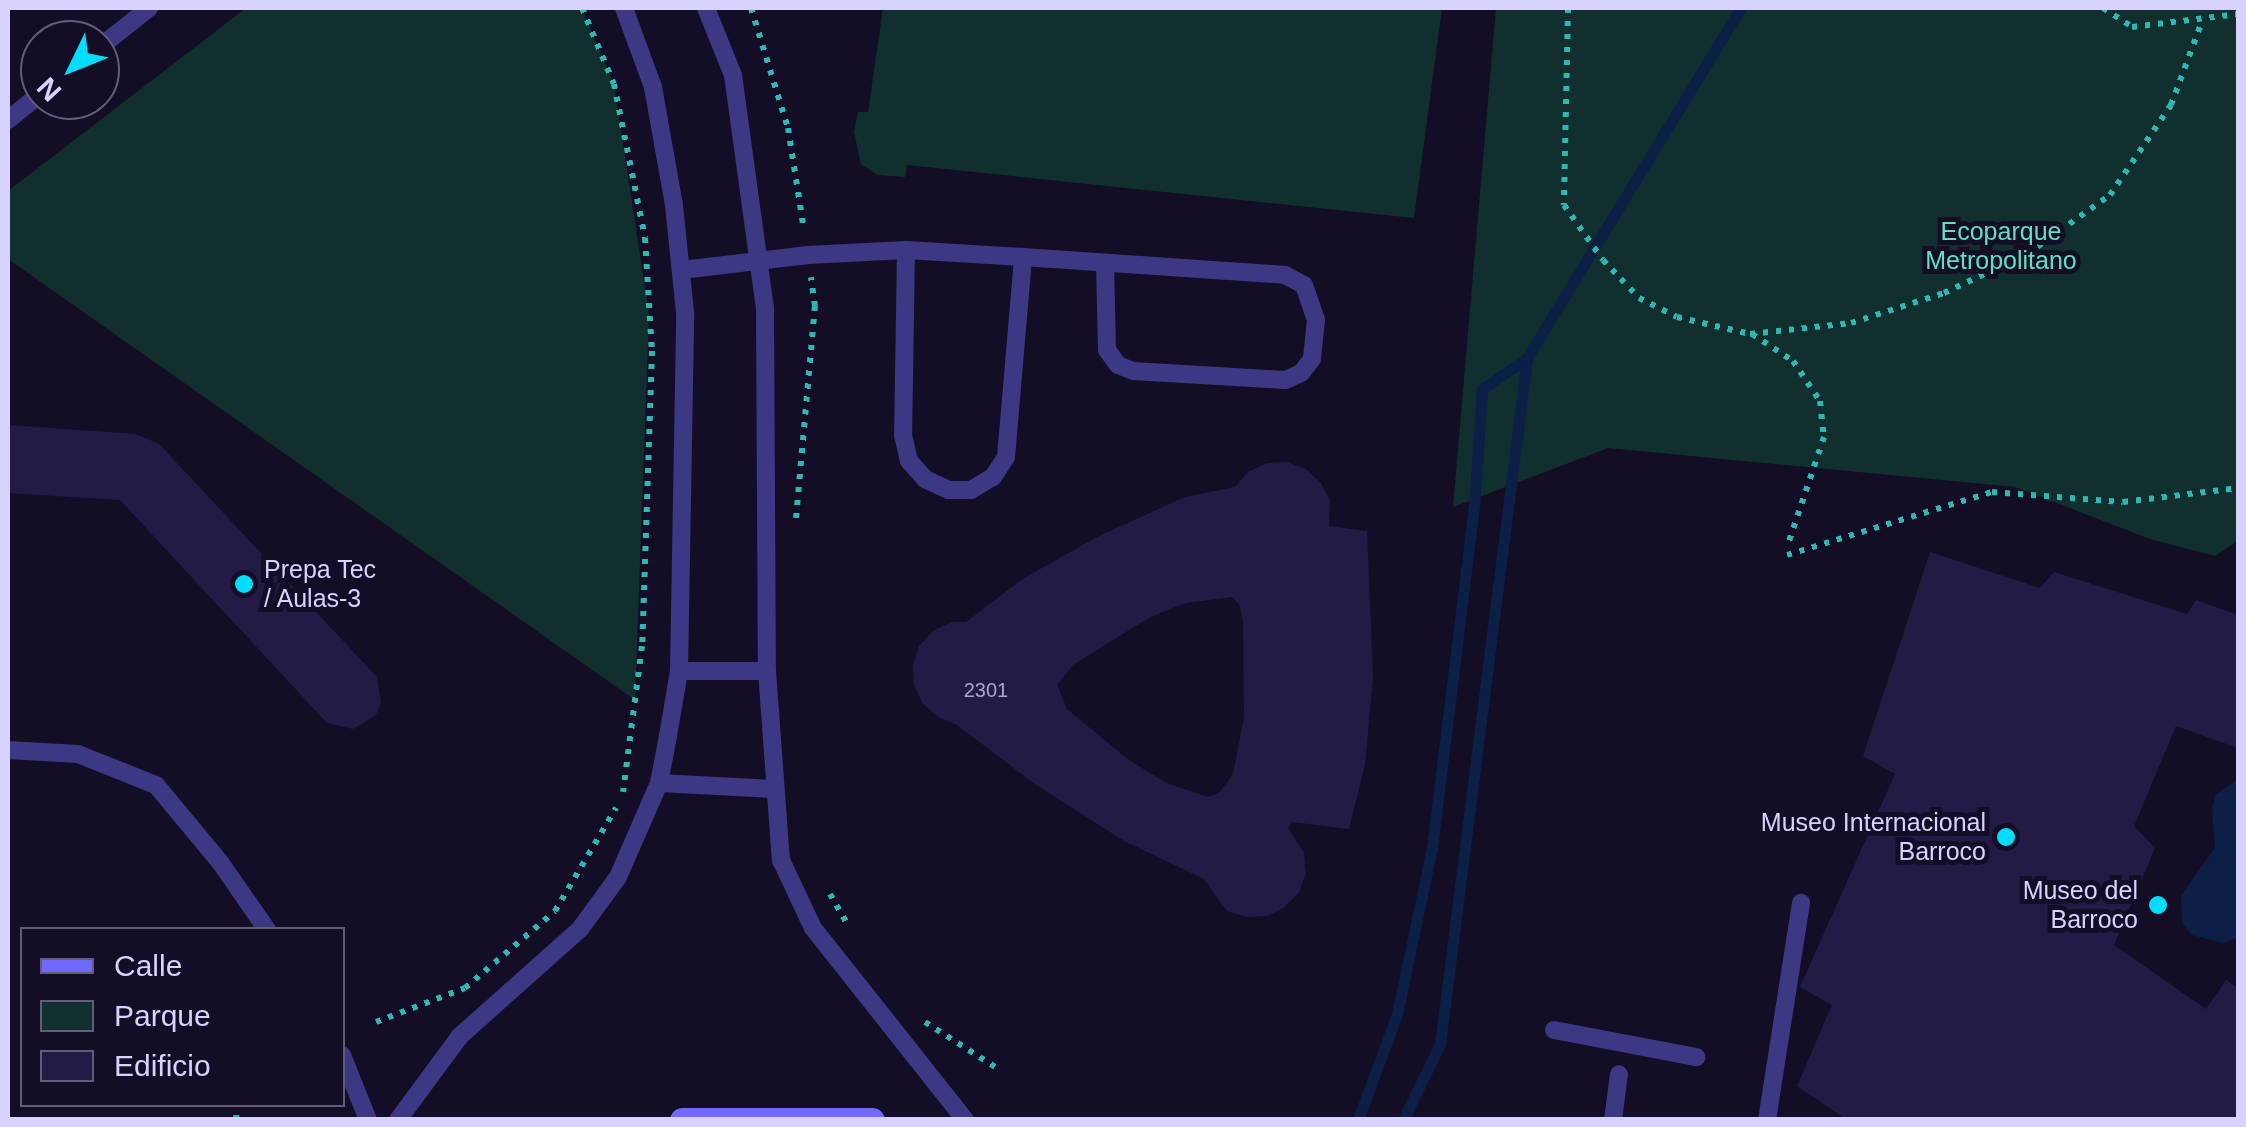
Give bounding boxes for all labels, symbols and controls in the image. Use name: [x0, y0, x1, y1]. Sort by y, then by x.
north arrow: [20, 20, 120, 120]
text: N: [31, 71, 67, 107]
park label: Ecoparque Metropolitano: [1925, 217, 2077, 276]
place label: Prepa Tec / Aulas-3: [264, 555, 377, 614]
marker: Prepa Tec / Aulas-3: [233, 573, 255, 595]
house number: 2301: [964, 678, 1008, 702]
place label: Museo Internacional Barroco: [1761, 808, 1986, 867]
marker: Museo Internacional Barroco: [1995, 826, 2017, 848]
place label: Museo del Barroco: [2023, 876, 2138, 935]
marker: Museo del Barroco: [2147, 894, 2169, 916]
legend: [20, 927, 345, 1107]
text: Calle: [114, 949, 182, 982]
text: Parque: [114, 999, 211, 1032]
text: Edificio: [114, 1049, 211, 1082]

